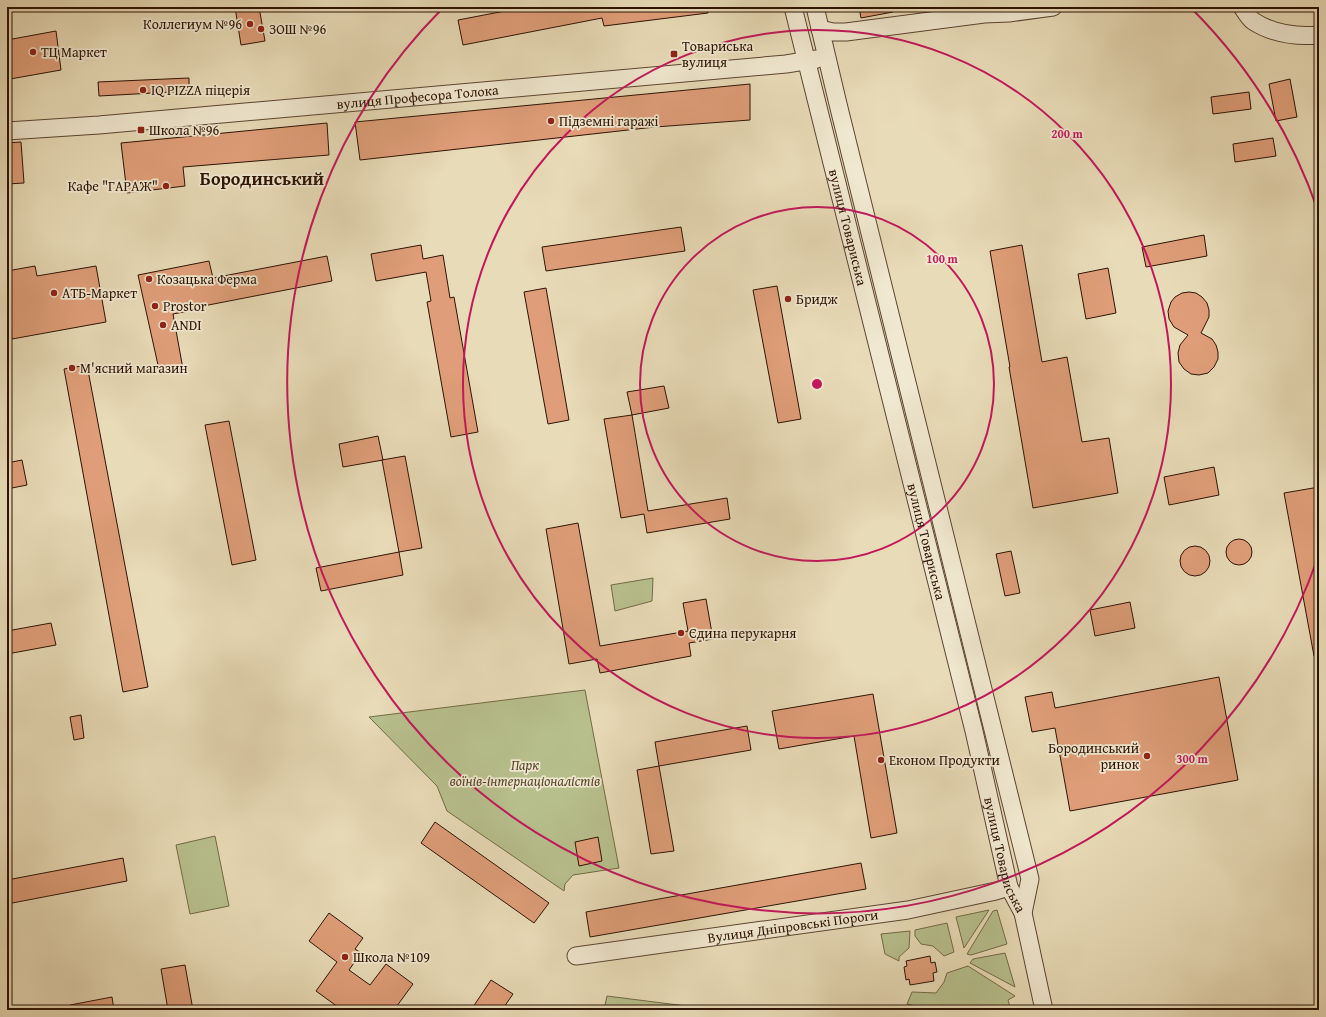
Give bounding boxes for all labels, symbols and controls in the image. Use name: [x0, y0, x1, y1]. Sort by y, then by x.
place label: Коллегиум №96: [143, 14, 242, 34]
marker: Коллегиум №96: [245, 19, 255, 29]
place label: ЗОШ №96: [269, 19, 326, 39]
marker: ЗОШ №96: [256, 24, 266, 34]
place label: Товариська вулиця: [682, 36, 754, 72]
place label: ТЦ Маркет: [41, 42, 107, 62]
marker: ТЦ Маркет: [28, 47, 38, 57]
marker: Товариська вулиця: [669, 49, 679, 59]
place label: IQ PIZZA піцерія: [151, 80, 250, 100]
street label: вулиця Професора Толока: [336, 80, 500, 114]
marker: IQ PIZZA піцерія: [138, 85, 148, 95]
place label: Підземні гаражі: [559, 111, 658, 131]
marker: Підземні гаражі: [546, 116, 556, 126]
place label: Школа №96: [149, 120, 220, 140]
marker: Школа №96: [136, 125, 146, 135]
text: 200 m: [1051, 125, 1084, 142]
district label: Бородинський: [200, 165, 324, 192]
street label: вулиця Товариська: [824, 167, 872, 288]
place label: Кафе "ГАРАЖ": [68, 176, 158, 196]
marker: Кафе "ГАРАЖ": [161, 181, 171, 191]
text: 100 m: [926, 250, 959, 267]
place label: Козацька Ферма: [157, 269, 257, 289]
marker: Козацька Ферма: [144, 274, 154, 284]
place label: АТБ-Маркет: [62, 283, 137, 303]
marker: АТБ-Маркет: [49, 288, 59, 298]
place label: Бридж: [796, 289, 838, 309]
marker: Бридж: [783, 294, 793, 304]
place label: Prostor: [163, 296, 207, 316]
marker: Prostor: [150, 301, 160, 311]
place label: ANDI: [171, 315, 201, 335]
marker: ANDI: [158, 320, 168, 330]
place label: М'ясний магазин: [80, 358, 188, 378]
marker: М'ясний магазин: [67, 363, 77, 373]
centre of rings: [810, 377, 824, 391]
street label: вулиця Товариська: [902, 481, 951, 602]
place label: Єдина перукарня: [689, 623, 796, 643]
marker: Єдина перукарня: [676, 628, 686, 638]
place label: Бородинський ринок: [1048, 738, 1140, 774]
place label: Економ Продукти: [889, 750, 1000, 770]
text: 300 m: [1176, 750, 1209, 767]
marker: Бородинський ринок: [1142, 751, 1152, 761]
park label: Парк воїнів-інтернаціоналістів: [450, 755, 600, 791]
marker: Економ Продукти: [876, 755, 886, 765]
street label: вулиця Товариська: [979, 795, 1031, 916]
street label: Вулиця Дніпровські Пороги: [706, 904, 880, 948]
place label: Школа №109: [353, 947, 430, 967]
marker: Школа №109: [340, 952, 350, 962]

